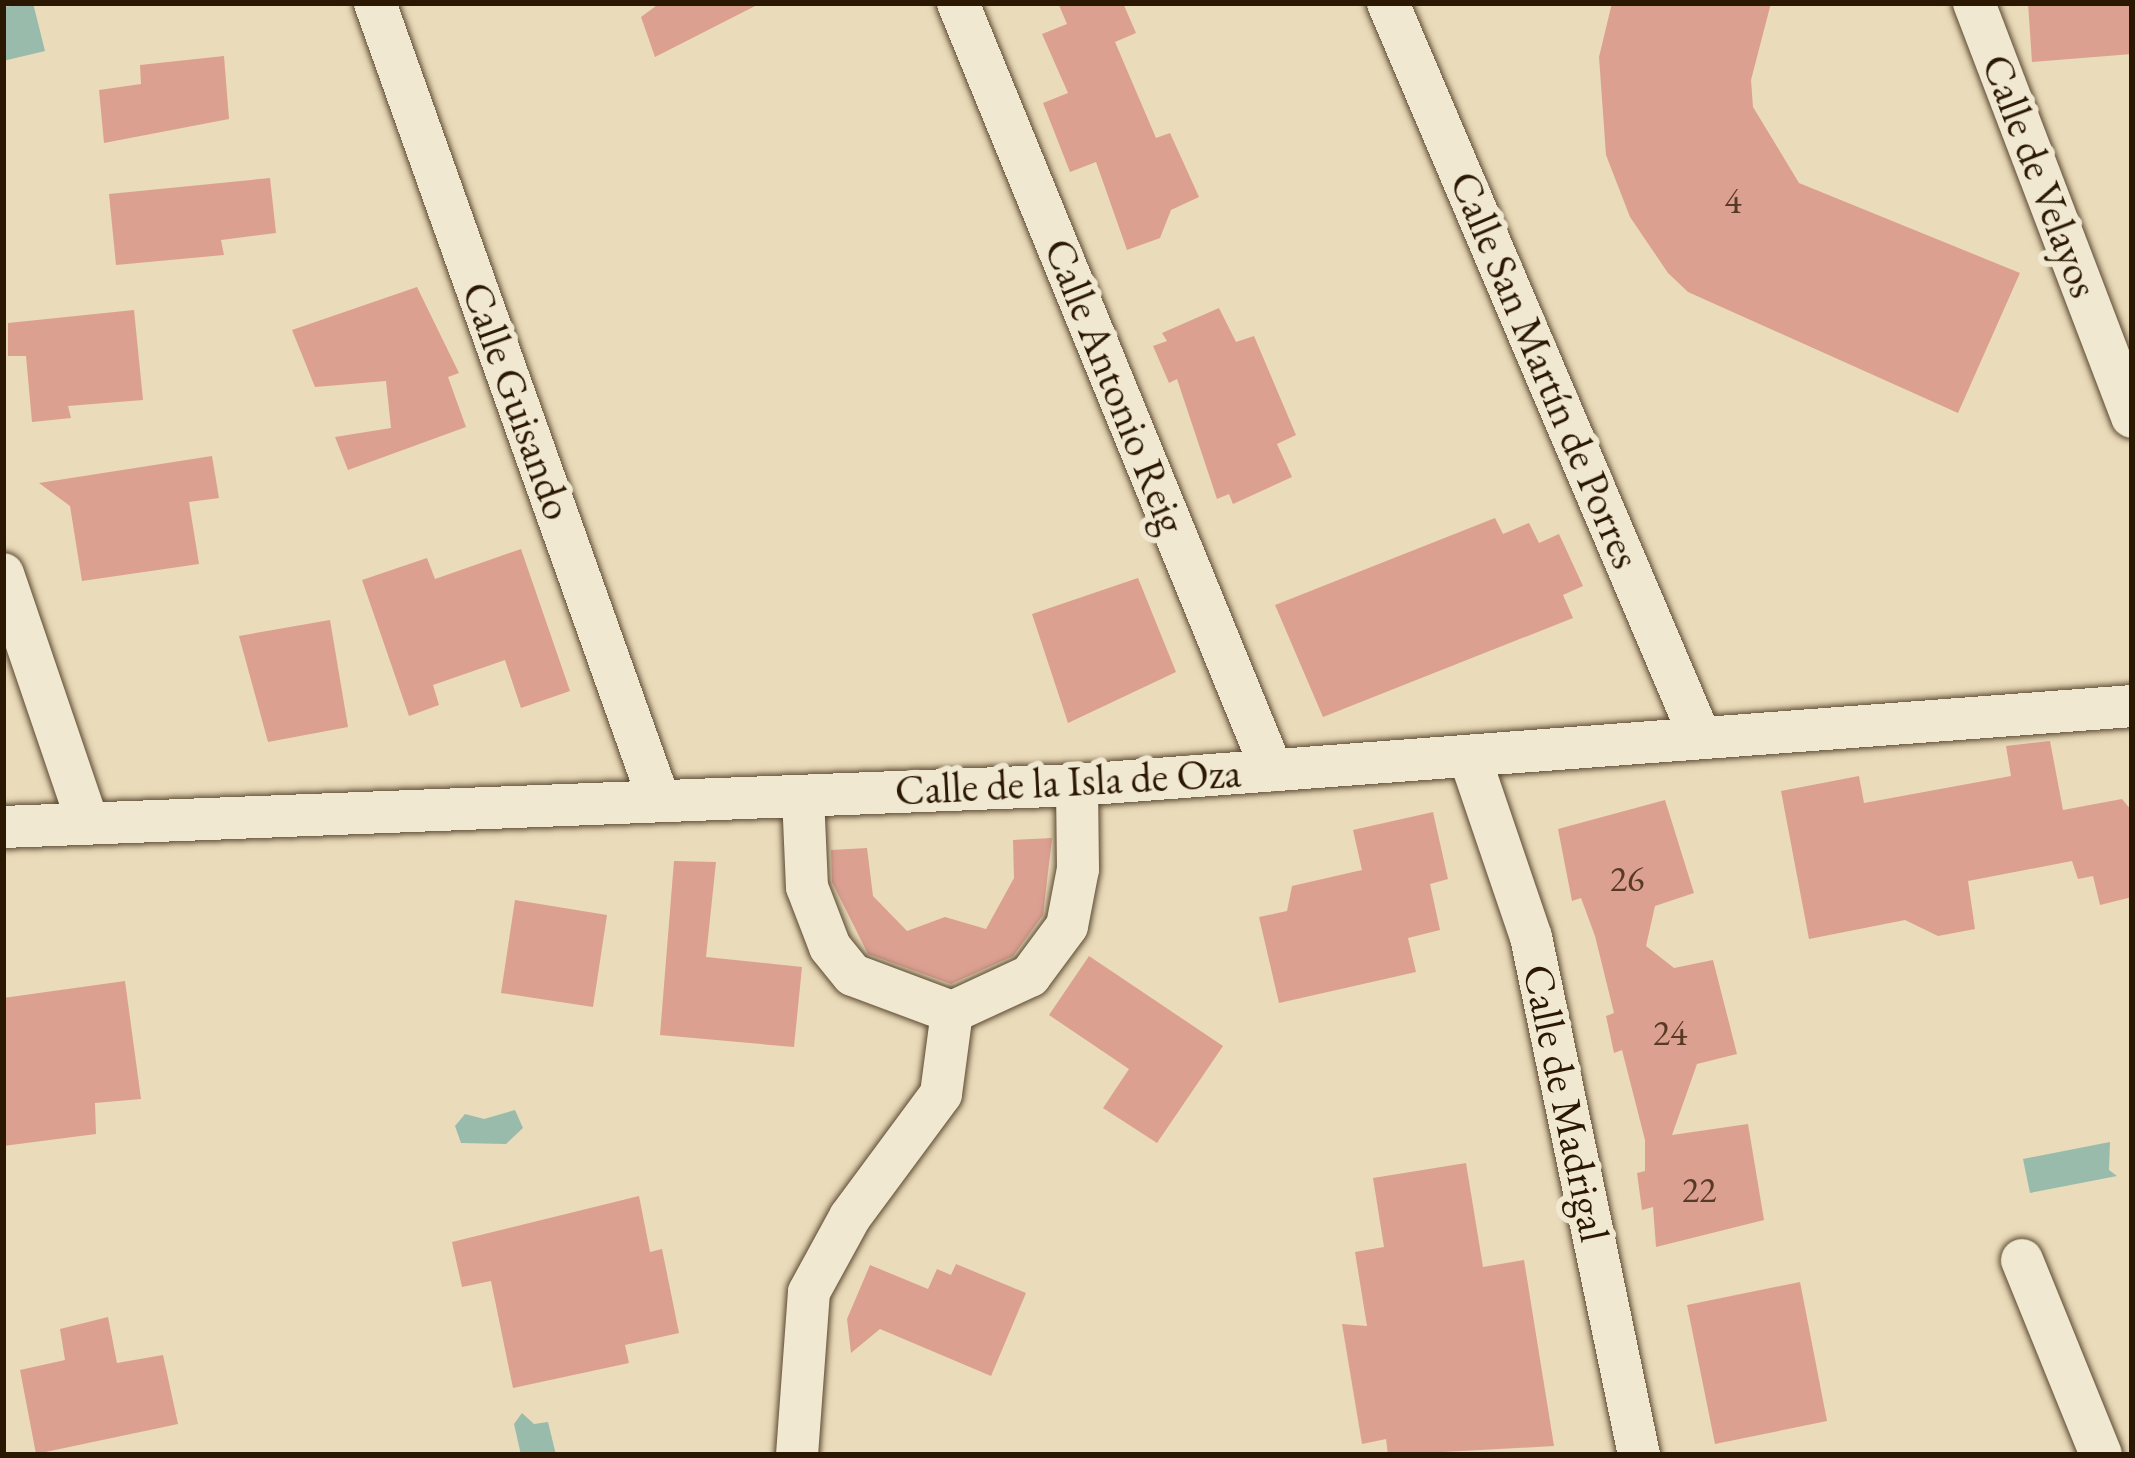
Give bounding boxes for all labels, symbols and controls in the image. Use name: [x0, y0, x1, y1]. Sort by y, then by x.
street label: Calle de Velayos: [1971, 47, 2109, 305]
street label: Calle San Martín de Porres: [1439, 164, 1651, 576]
house number: 4: [1724, 179, 1742, 223]
street label: Calle Antonio Reig: [1033, 231, 1197, 541]
street label: Calle Guisando: [451, 275, 583, 527]
street label: Calle de la Isla de Oza: [894, 748, 1242, 816]
house number: 26: [1610, 857, 1644, 901]
street label: Calle de Madrigal: [1512, 960, 1620, 1246]
house number: 24: [1653, 1011, 1687, 1055]
house number: 22: [1682, 1168, 1716, 1212]

